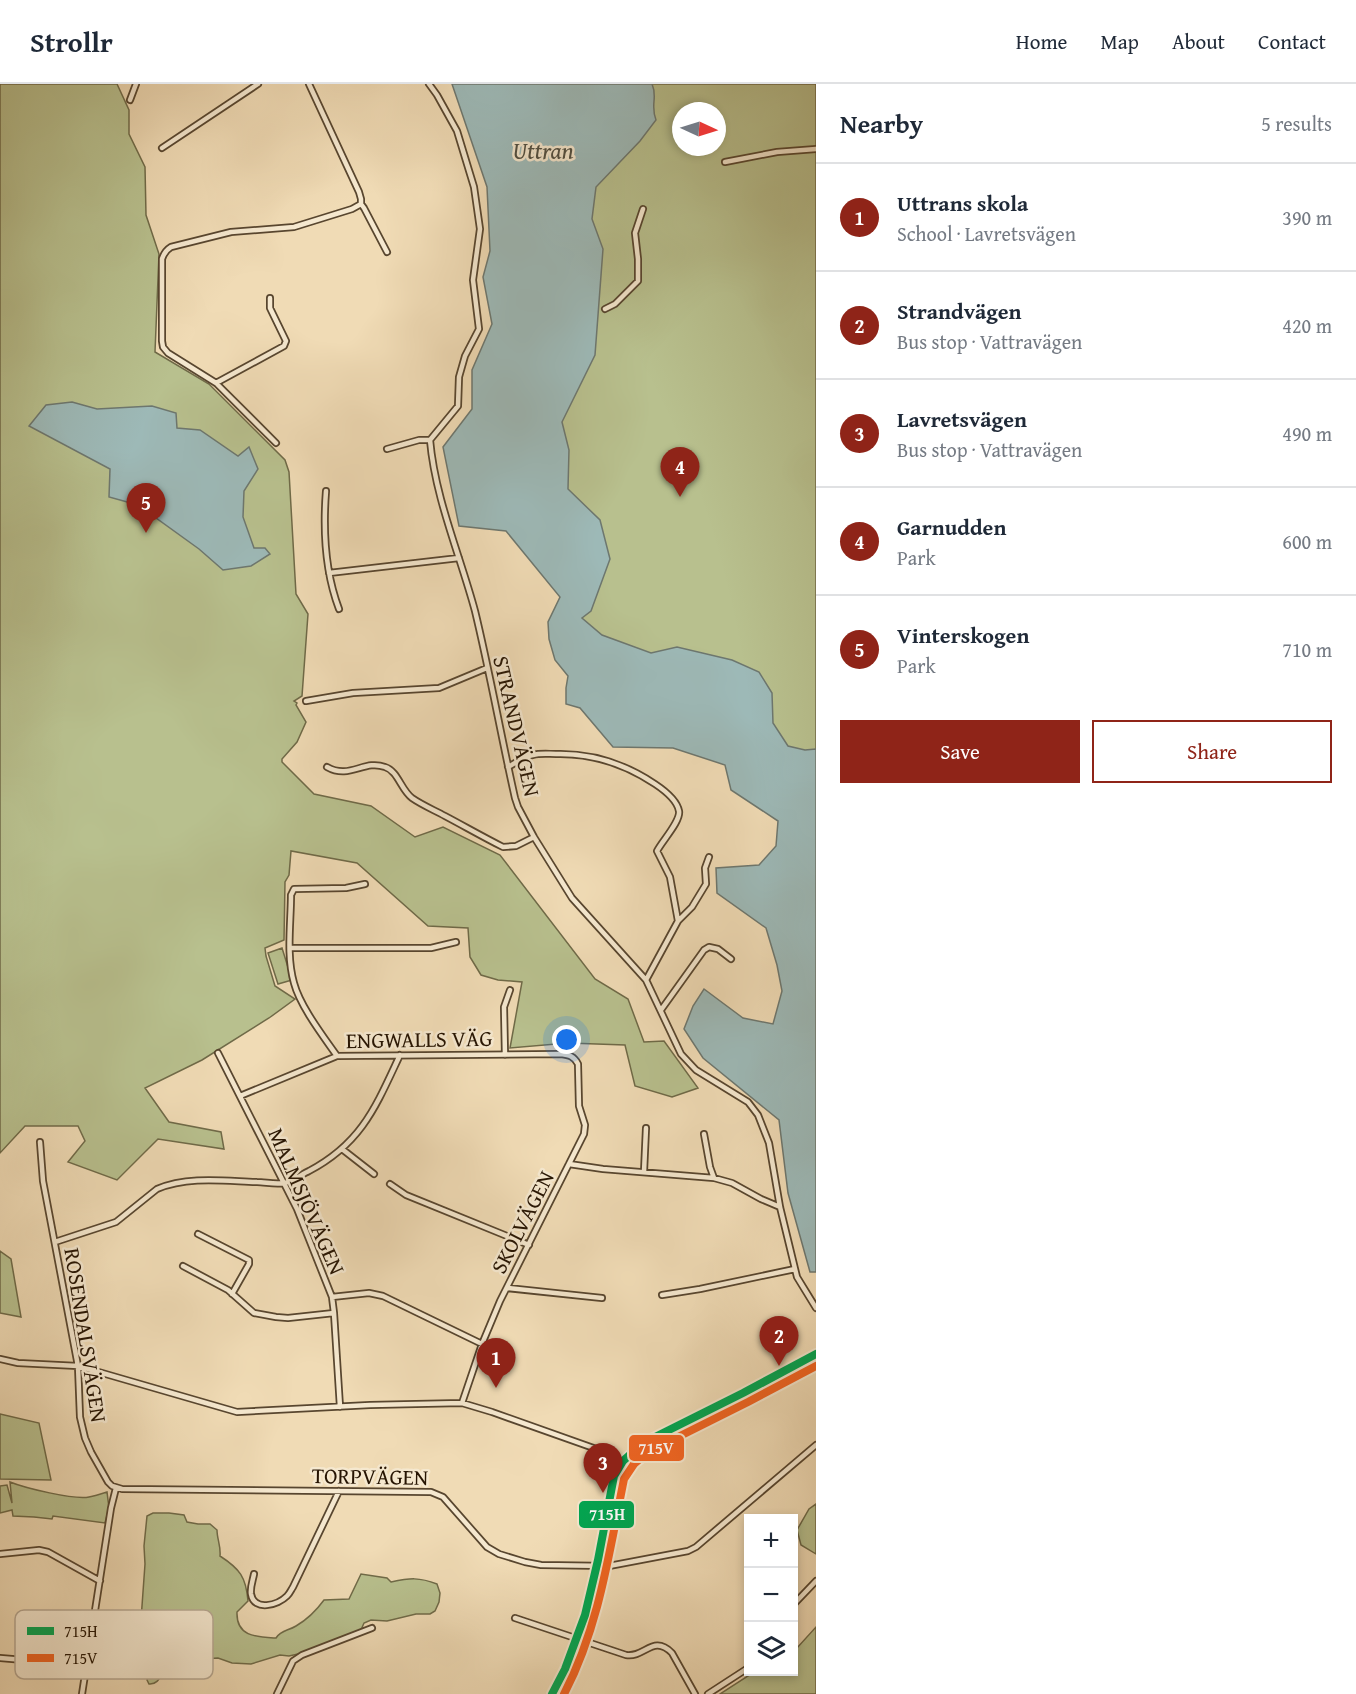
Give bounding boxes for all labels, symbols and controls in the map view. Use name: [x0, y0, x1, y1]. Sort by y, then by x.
text: Strollr: [30, 21, 113, 62]
text: Home: [1016, 26, 1067, 57]
text: Map: [1100, 26, 1139, 57]
text: About: [1172, 26, 1225, 57]
text: Contact: [1258, 26, 1326, 57]
north arrow: [672, 102, 726, 156]
text: Nearby: [840, 104, 923, 143]
text: 5 results: [1261, 109, 1332, 138]
water label: Uttran: [512, 133, 574, 168]
text: Uttrans skola: [897, 187, 1028, 219]
text: 1: [854, 203, 865, 232]
text: 390 m: [1282, 203, 1332, 232]
text: School · Lavretsvägen: [897, 219, 1076, 248]
text: Strandvägen: [897, 295, 1022, 327]
text: 2: [854, 311, 865, 340]
text: 420 m: [1282, 311, 1332, 340]
text: Bus stop · Vattravägen: [897, 327, 1082, 356]
text: Lavretsvägen: [897, 403, 1027, 435]
text: 3: [854, 419, 865, 448]
text: 490 m: [1282, 419, 1332, 448]
text: Bus stop · Vattravägen: [897, 435, 1082, 464]
pin: 4: [660, 448, 700, 497]
pin: 5: [126, 484, 166, 533]
text: Garnudden: [897, 511, 1006, 543]
text: 4: [854, 527, 865, 556]
text: 600 m: [1282, 527, 1332, 556]
text: Park: [897, 543, 936, 572]
text: Vinterskogen: [897, 619, 1029, 651]
text: 5: [854, 635, 865, 664]
text: 710 m: [1282, 635, 1332, 664]
text: Park: [897, 651, 936, 680]
street label: STRANDVÄGEN: [485, 652, 549, 800]
button: Save: [840, 720, 1080, 783]
button: Share: [1092, 720, 1332, 783]
street label: ENGWALLS VÄG: [345, 1022, 493, 1056]
your location: [552, 1025, 581, 1054]
street label: MALMSJÖVÄGEN: [260, 1123, 354, 1279]
street label: SKOLVÄGEN: [482, 1165, 562, 1279]
street label: ROSENDALSVÄGEN: [56, 1246, 116, 1424]
pin: 2: [760, 1316, 798, 1366]
pin: 1: [476, 1338, 516, 1388]
line badge: 715V: [628, 1434, 685, 1462]
text: 715V: [638, 1436, 674, 1460]
pin: 3: [584, 1444, 622, 1493]
street label: TORPVÄGEN: [312, 1459, 428, 1493]
line badge: 715H: [578, 1500, 635, 1529]
text: 715H: [589, 1502, 625, 1526]
map controls: [744, 1514, 798, 1676]
button: +: [744, 1514, 798, 1568]
button: −: [744, 1568, 798, 1622]
legend: [15, 1610, 213, 1679]
text: 715H: [64, 1619, 98, 1643]
button: layers: [744, 1622, 798, 1676]
text: 715V: [64, 1646, 98, 1670]

